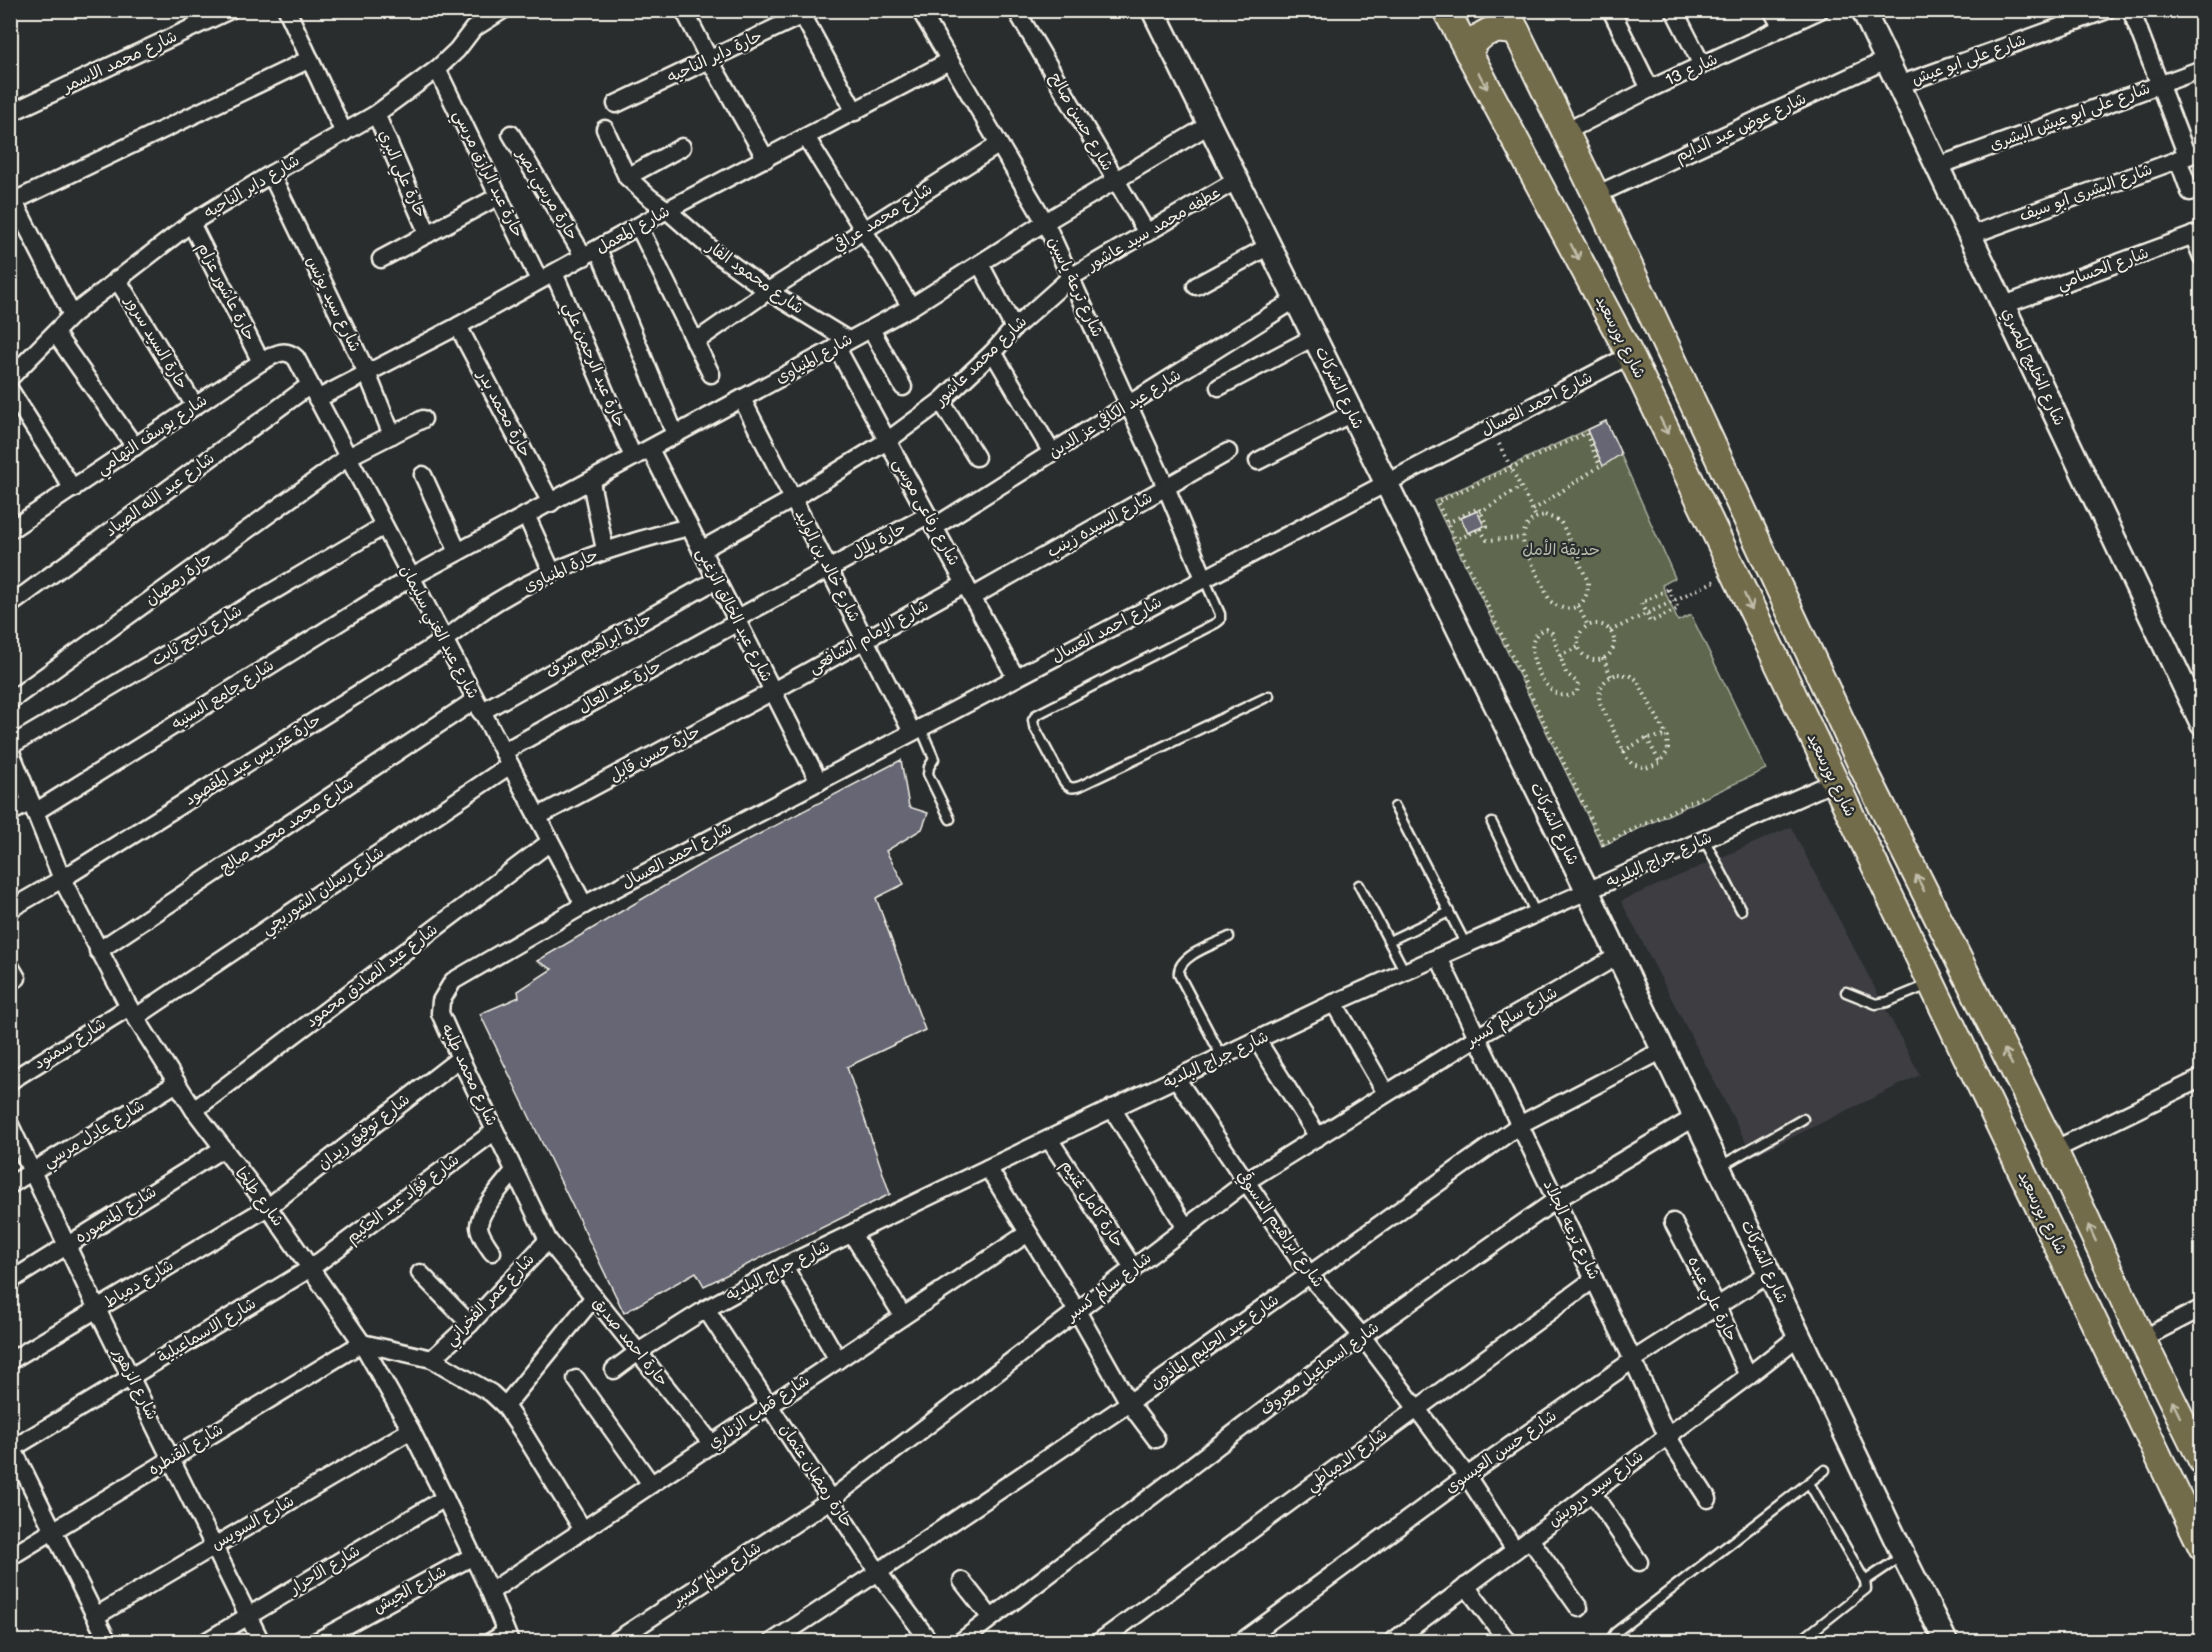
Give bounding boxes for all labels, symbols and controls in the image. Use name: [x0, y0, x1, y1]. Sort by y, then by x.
street label: شارع محمد الاسمر: [58, 27, 181, 99]
street label: حارة داير الناحيه: [664, 27, 766, 87]
street label: شارع على ابو عيش: [1909, 31, 2029, 90]
street label: شارع 13: [1663, 50, 1721, 91]
street label: شارع حسن صالح: [1044, 69, 1117, 175]
one-way arrow: [1478, 71, 1489, 89]
street label: شارع على ابو عيش البشرى: [1987, 79, 2153, 156]
street label: شارع عوض عبد الدايم: [1673, 89, 1810, 168]
street label: حارة عبد الرازق مرسي: [445, 107, 527, 243]
street label: حارة علي البري: [371, 127, 430, 223]
street label: حارة مرسي نصر: [508, 144, 582, 246]
street label: شارع داير الناحيه: [201, 151, 304, 224]
street label: شارع البشرى ابو سيف: [2017, 160, 2155, 227]
street label: شارع محمد عراقي: [829, 178, 937, 257]
street label: عطفه محمد سيد عاشور: [1082, 183, 1224, 276]
street label: شارع المعمل: [593, 202, 674, 259]
street label: شارع ترعة ياسين: [1043, 234, 1107, 341]
street label: شارع محمود الفار: [701, 236, 807, 319]
street label: حارة عاشور عزام: [191, 240, 259, 345]
one-way arrow: [1570, 243, 1581, 261]
street label: شارع الحسامي: [2055, 244, 2153, 298]
street label: شارع سيد يونس: [301, 253, 364, 355]
street label: حارة السيد سرور: [120, 291, 191, 393]
street label: شارع بورسعيد: [1590, 292, 1649, 382]
street label: حارة عبد الرحمن علي: [555, 299, 629, 432]
street label: شارع الخليج المصري: [1997, 305, 2069, 429]
street label: شارع محمد عاشور: [930, 312, 1032, 412]
street label: شارع المنياوى: [772, 330, 856, 389]
street label: شارع الشركات: [1310, 344, 1367, 433]
street label: شارع عبد الكافي عز الدين: [1045, 365, 1185, 463]
street label: حارة محمد بدر: [472, 366, 535, 461]
street label: شارع احمد العسال: [1478, 368, 1596, 441]
street label: شارع يوسف التهامي: [93, 391, 213, 482]
one-way arrow: [1659, 416, 1671, 434]
street label: شارع عبد الله الصياد: [102, 449, 219, 542]
street label: شارع رفاعى موسى: [888, 455, 963, 570]
street label: شارع السيده زينب: [1044, 488, 1157, 563]
street label: شارع خالد بن الوليد: [790, 507, 864, 626]
street label: حارة بلال: [848, 519, 910, 563]
park label: حديقة الأمل: [1522, 539, 1600, 560]
street label: حارة المنياوى: [521, 545, 601, 597]
street label: شارع عبد الخالق الزغبى: [691, 545, 776, 685]
street label: حارة رمضان: [142, 548, 216, 610]
street label: شارع عبد الغني سليمان: [392, 562, 482, 704]
one-way arrow: [1743, 592, 1755, 610]
street label: شارع احمد العسال: [1049, 593, 1166, 668]
street label: شارع الإمام الشافعى: [806, 596, 933, 680]
street label: شارع ناجح ثابت: [148, 602, 246, 671]
street label: حارة ابراهيم شرف: [543, 609, 656, 685]
street label: شارع جامع السنيه: [168, 656, 278, 735]
street label: حارة عبد العال: [575, 656, 665, 718]
street label: حارة عتريس عبد المقصود: [181, 710, 325, 810]
street label: حارة حسن قابل: [606, 722, 704, 786]
street label: شارع بورسعيد: [1802, 730, 1859, 820]
street label: شارع محمد محمد صالح: [217, 774, 358, 879]
street label: شارع الشركات: [1525, 780, 1582, 869]
street label: شارع احمد العسال: [619, 819, 736, 894]
street label: شارع جراج البلديه: [1603, 828, 1715, 893]
street label: شارع رسلان الشوربجي: [258, 843, 390, 942]
one-way arrow: [1914, 874, 1925, 892]
street label: شارع عبد الصادق محمود: [302, 920, 442, 1033]
street label: شارع سالم كسبر: [1461, 983, 1562, 1053]
street label: شارع سمنود: [30, 1014, 110, 1075]
street label: شارع محمد طلبه: [436, 1021, 501, 1129]
street label: شارع جراج البلديه: [1160, 1027, 1272, 1094]
one-way arrow: [2001, 1049, 2013, 1067]
street label: شارع توفيق زيدان: [314, 1090, 414, 1175]
street label: شارع عادل مرسي: [40, 1096, 150, 1175]
street label: شارع فؤاد عبد الحكيم: [343, 1150, 464, 1249]
street label: حارة كامل غنيم: [1055, 1157, 1127, 1252]
street label: شارع طلخا: [230, 1164, 287, 1231]
street label: شارع ابراهيم الدسوقي: [1231, 1166, 1329, 1292]
street label: شارع بورسعيد: [2013, 1168, 2070, 1258]
street label: شارع ترعه الجلاد: [1538, 1177, 1603, 1283]
street label: شارع المنصوره: [72, 1183, 161, 1248]
street label: شارع الشركات: [1736, 1217, 1792, 1307]
one-way arrow: [2086, 1224, 2098, 1242]
street label: شارع جراج البلديه: [723, 1237, 834, 1306]
street label: شارع سالم كسبر: [1061, 1249, 1157, 1328]
street label: شارع عمر الفخراني: [441, 1250, 542, 1353]
street label: حارة علي عبده: [1680, 1253, 1741, 1347]
street label: شارع دمياط: [101, 1256, 178, 1313]
street label: شارع عبد الحليم المأذون: [1147, 1291, 1284, 1395]
street label: شارع الاسماعيلية: [154, 1294, 260, 1369]
street label: حارة احمد صديق: [588, 1294, 672, 1390]
street label: شارع اسماعيل معروف: [1257, 1318, 1384, 1421]
street label: شارع الزهور: [107, 1344, 161, 1424]
street label: شارع قطب الزناري: [705, 1371, 814, 1454]
one-way arrow: [2169, 1400, 2181, 1418]
street label: شارع حسن العيسوى: [1441, 1406, 1561, 1498]
street label: شارع القنطره: [145, 1420, 228, 1481]
street label: حارة رمضان عثمان: [775, 1420, 857, 1532]
street label: شارع الدمياطي: [1303, 1424, 1393, 1499]
street label: شارع سيد درويش: [1545, 1447, 1648, 1532]
street label: شارع السويس: [208, 1492, 298, 1555]
street label: شارع سالم كسبر: [667, 1538, 766, 1613]
street label: شارع الاحرار: [285, 1542, 364, 1600]
street label: شارع الجيش: [370, 1562, 451, 1619]

